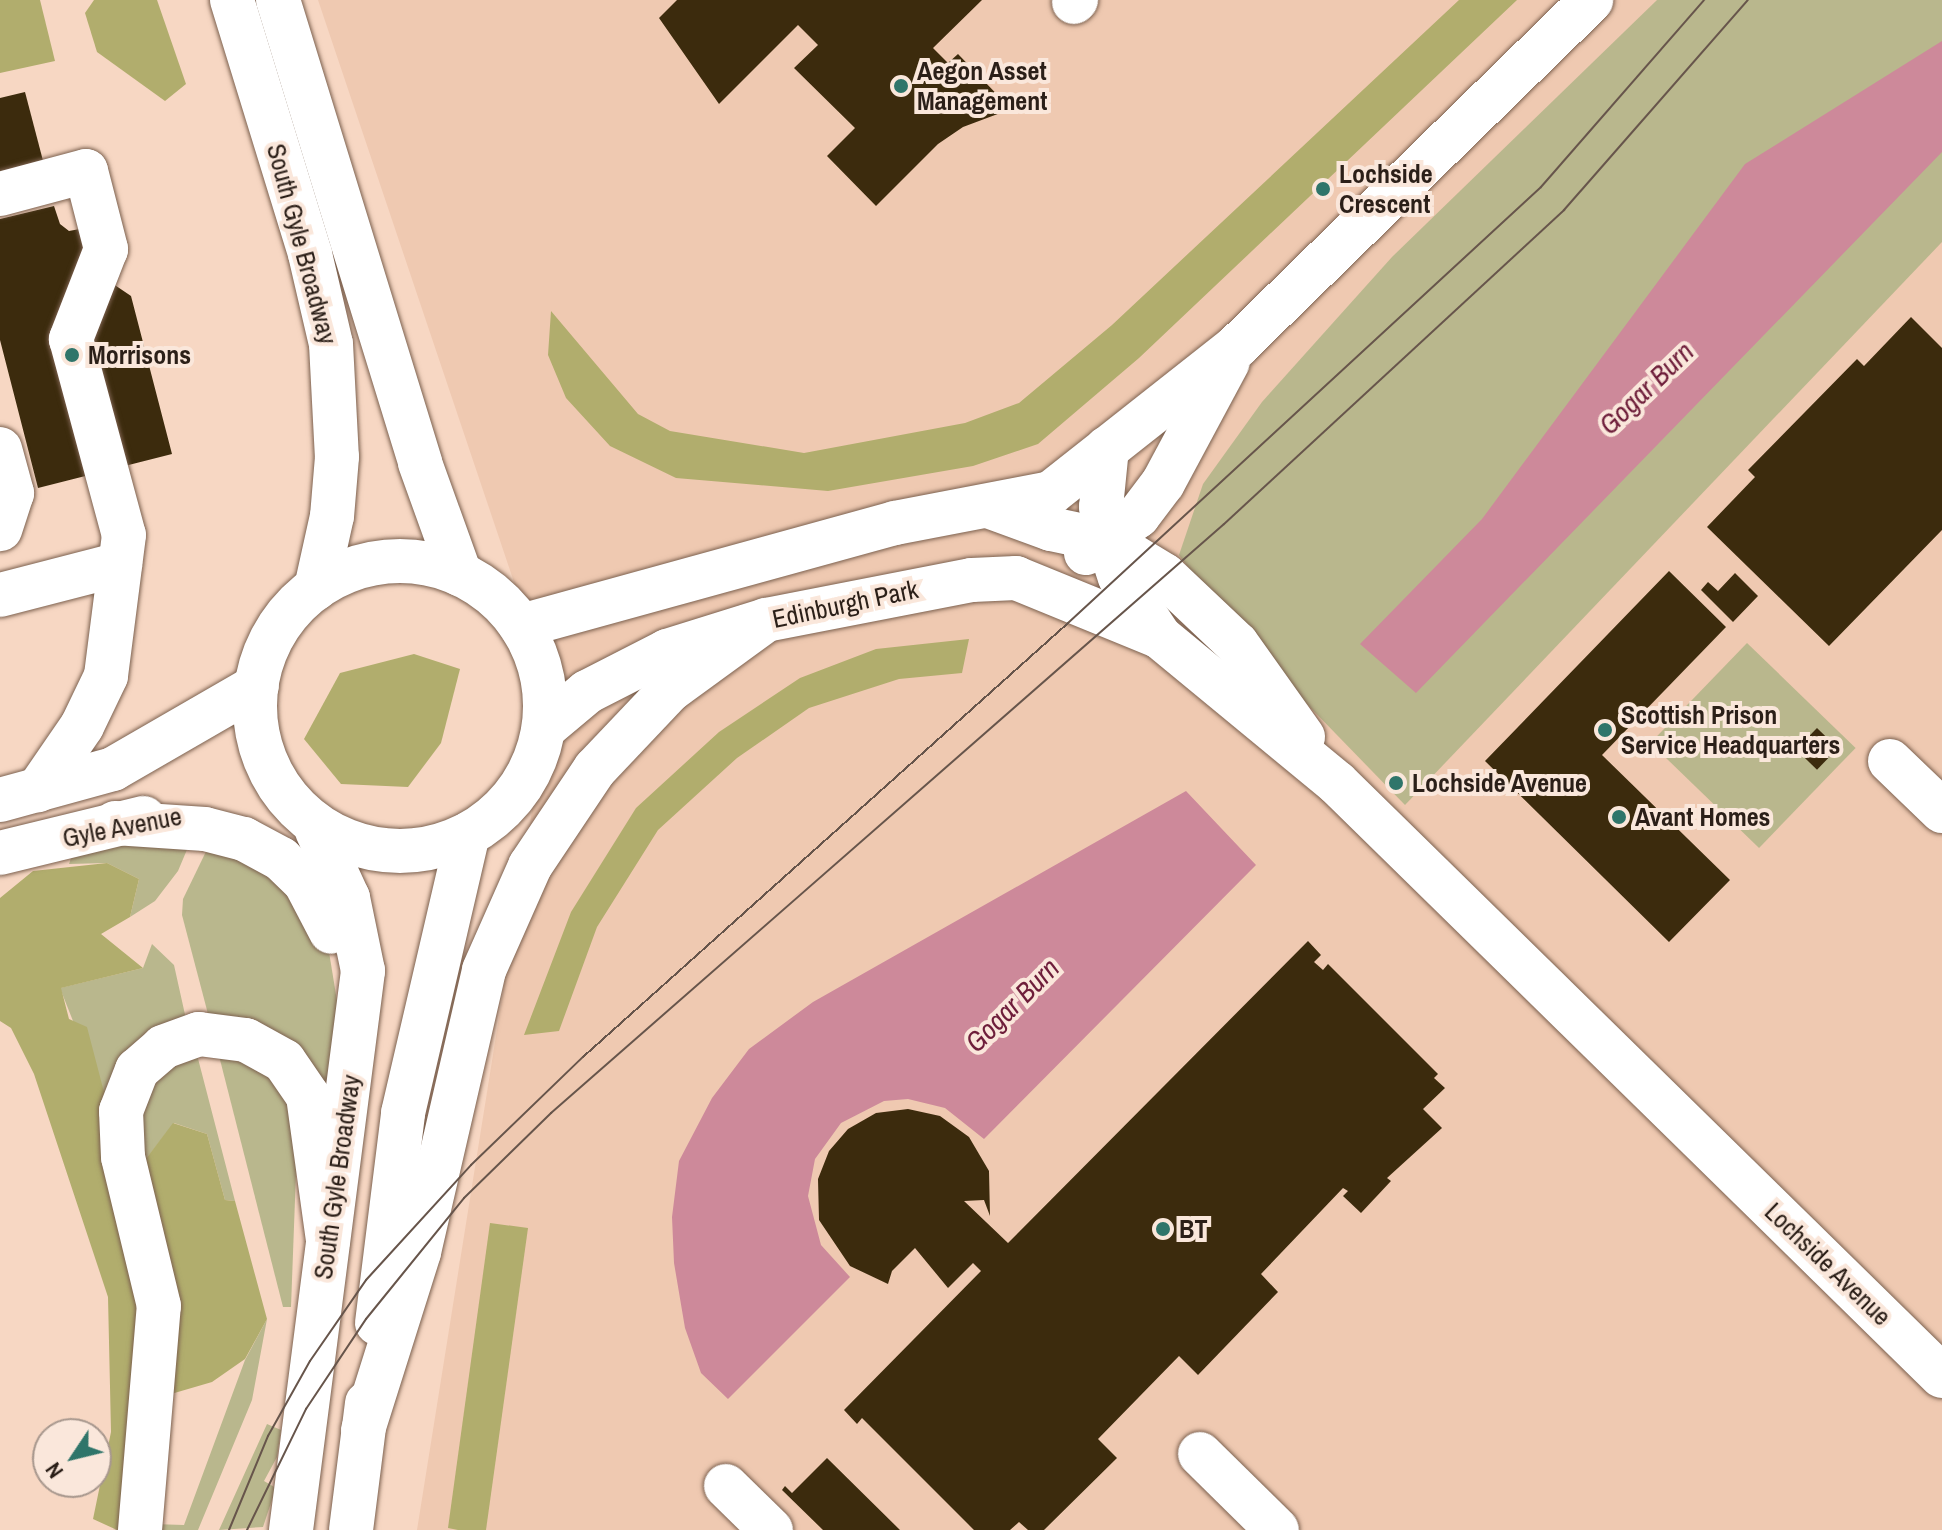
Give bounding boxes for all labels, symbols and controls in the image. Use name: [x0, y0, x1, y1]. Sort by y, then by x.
place label: Aegon Asset Management: [917, 55, 1047, 116]
marker: Aegon Asset Management: [892, 77, 910, 95]
street label: South Gyle Broadway: [260, 140, 344, 348]
place label: Lochside Crescent: [1339, 158, 1433, 220]
marker: Lochside Crescent: [1314, 180, 1332, 198]
water label: Gogar Burn: [1592, 335, 1700, 441]
place label: Morrisons: [88, 339, 191, 371]
marker: Morrisons: [63, 346, 81, 364]
street label: Edinburgh Park: [769, 573, 921, 635]
place label: Scottish Prison Service Headquarters: [1621, 699, 1840, 760]
marker: Scottish Prison Service Headquarters: [1596, 721, 1614, 739]
place label: Lochside Avenue: [1412, 767, 1588, 799]
marker: Lochside Avenue: [1387, 774, 1405, 792]
street label: Gyle Avenue: [59, 800, 185, 854]
place label: Avant Homes: [1635, 801, 1770, 833]
marker: Avant Homes: [1610, 808, 1628, 826]
water label: Gogar Burn: [958, 951, 1066, 1059]
street label: South Gyle Broadway: [307, 1073, 367, 1281]
street label: Lochside Avenue: [1758, 1196, 1898, 1332]
place label: BT: [1179, 1213, 1207, 1245]
marker: BT: [1154, 1220, 1172, 1238]
north arrow: [32, 1418, 112, 1498]
text: N: [38, 1457, 70, 1485]

